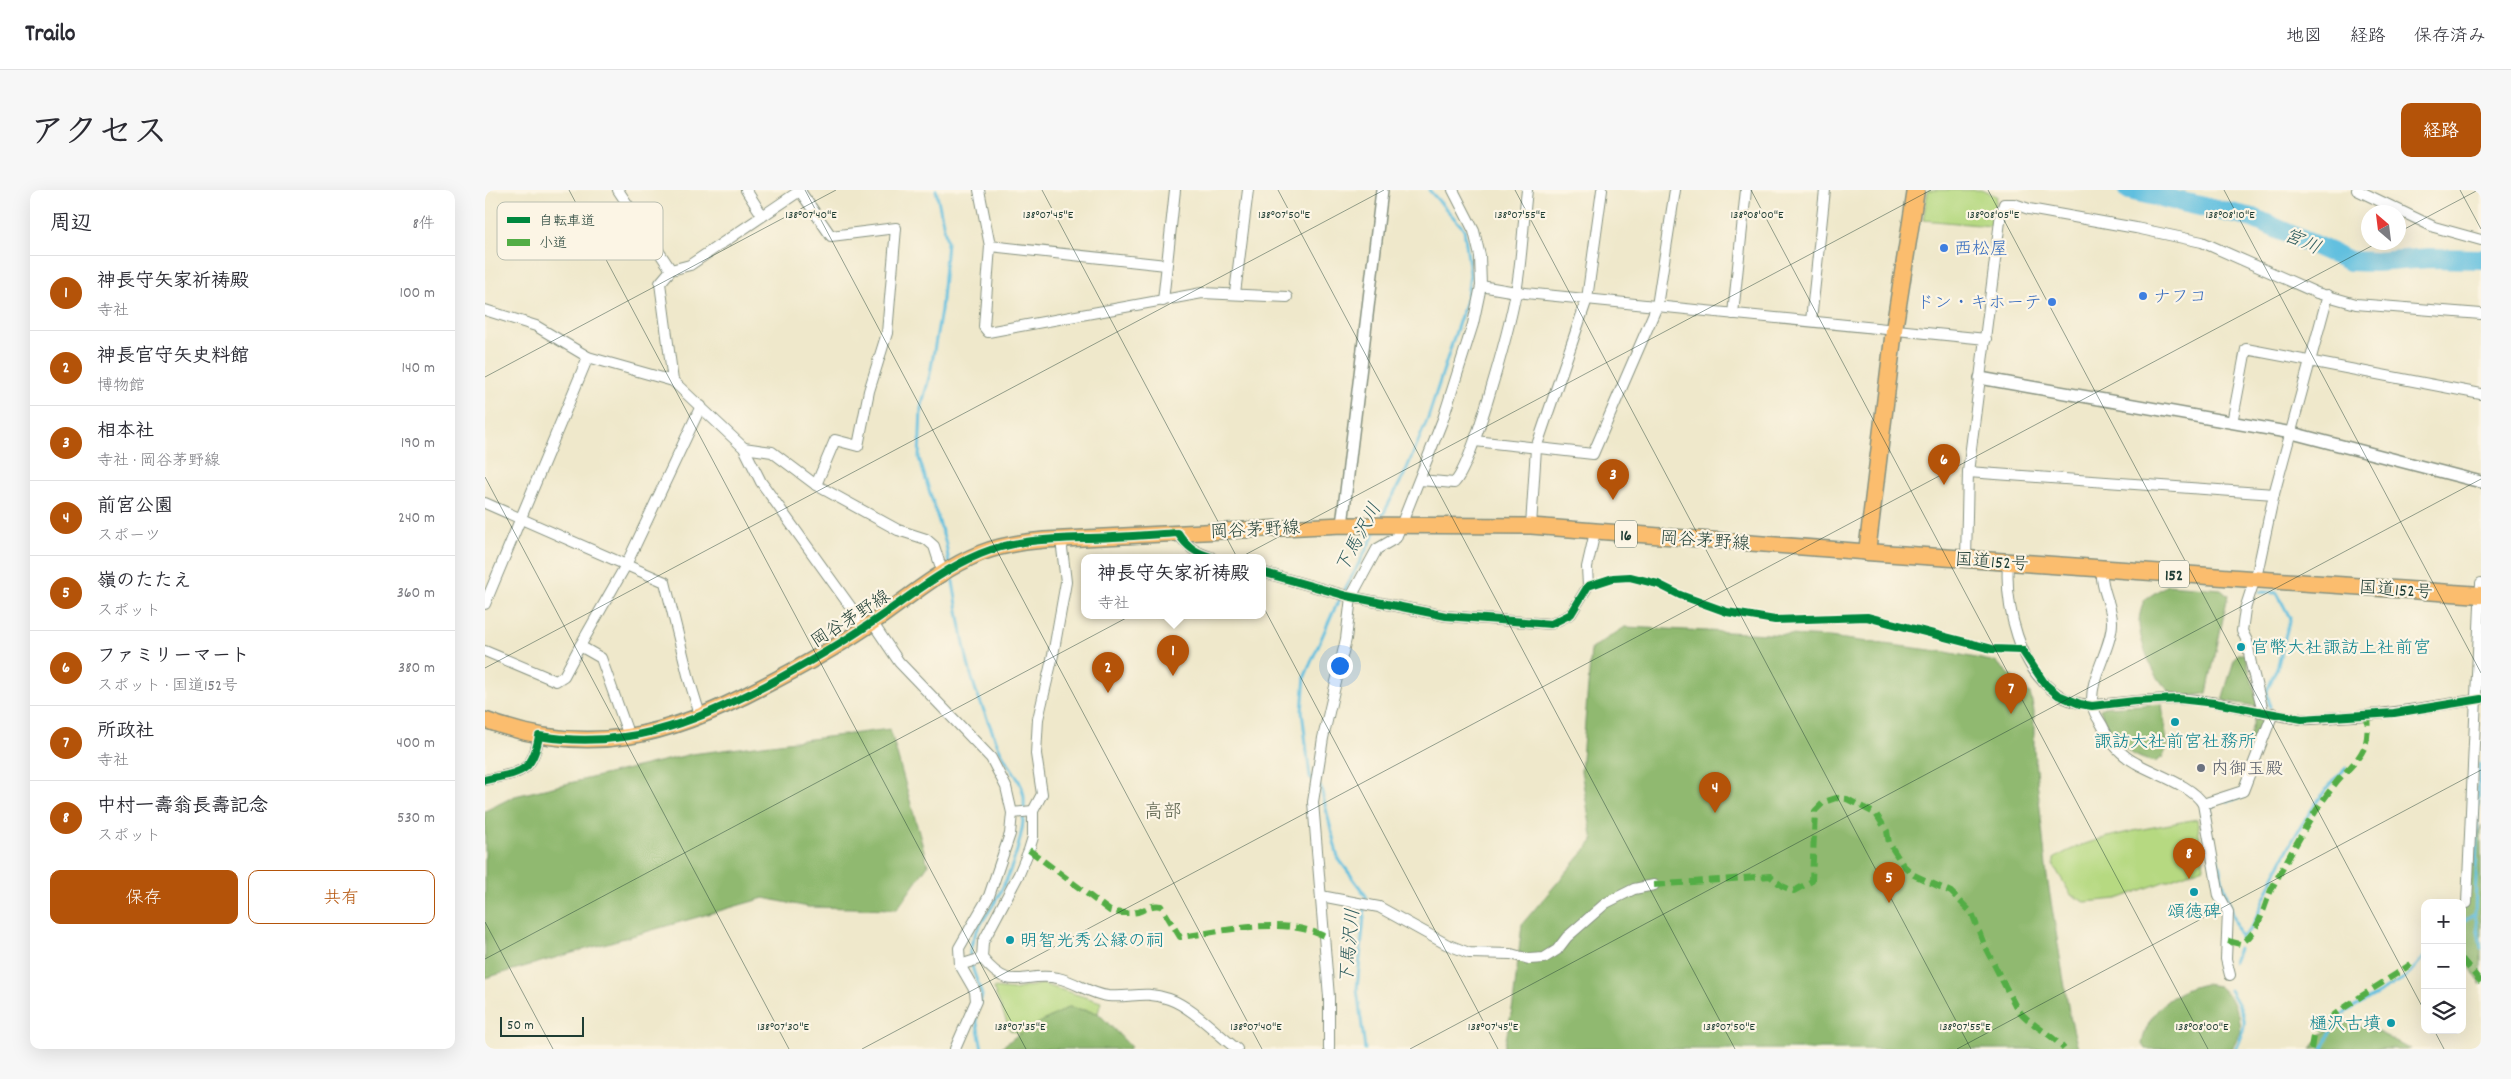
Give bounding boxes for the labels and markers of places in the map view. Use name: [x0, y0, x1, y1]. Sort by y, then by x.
place label: 西松屋: [1954, 238, 2008, 263]
marker: 西松屋: [1938, 242, 1950, 254]
place label: ナフコ: [2153, 286, 2207, 311]
marker: ナフコ: [2137, 290, 2149, 302]
place label: ドン・キホーテ: [1916, 292, 2042, 317]
marker: ドン・キホーテ: [2046, 296, 2058, 308]
pin: 6: [1928, 444, 1960, 485]
pin: 3: [1597, 459, 1629, 500]
pin: 1: [1157, 635, 1189, 676]
place label: 官幣大社諏訪上社前宮: [2251, 637, 2431, 662]
marker: 官幣大社諏訪上社前宮: [2235, 641, 2247, 653]
pin: 2: [1092, 652, 1124, 693]
pin: 7: [1995, 673, 2027, 714]
marker: 諏訪大社前宮社務所: [2169, 716, 2181, 728]
place label: 諏訪大社前宮社務所: [2094, 731, 2256, 756]
place label: 内御玉殿: [2211, 758, 2283, 783]
marker: 内御玉殿: [2195, 762, 2207, 774]
pin: 4: [1699, 772, 1731, 813]
pin: 8: [2173, 838, 2205, 879]
pin: 5: [1873, 862, 1905, 903]
marker: 頌徳碑: [2188, 886, 2200, 898]
place label: 頌徳碑: [2167, 901, 2221, 926]
place label: 明智光秀公縁の祠: [1020, 930, 1164, 955]
marker: 明智光秀公縁の祠: [1004, 934, 1016, 946]
place label: 樋沢古墳: [2309, 1013, 2381, 1038]
marker: 樋沢古墳: [2385, 1017, 2397, 1029]

